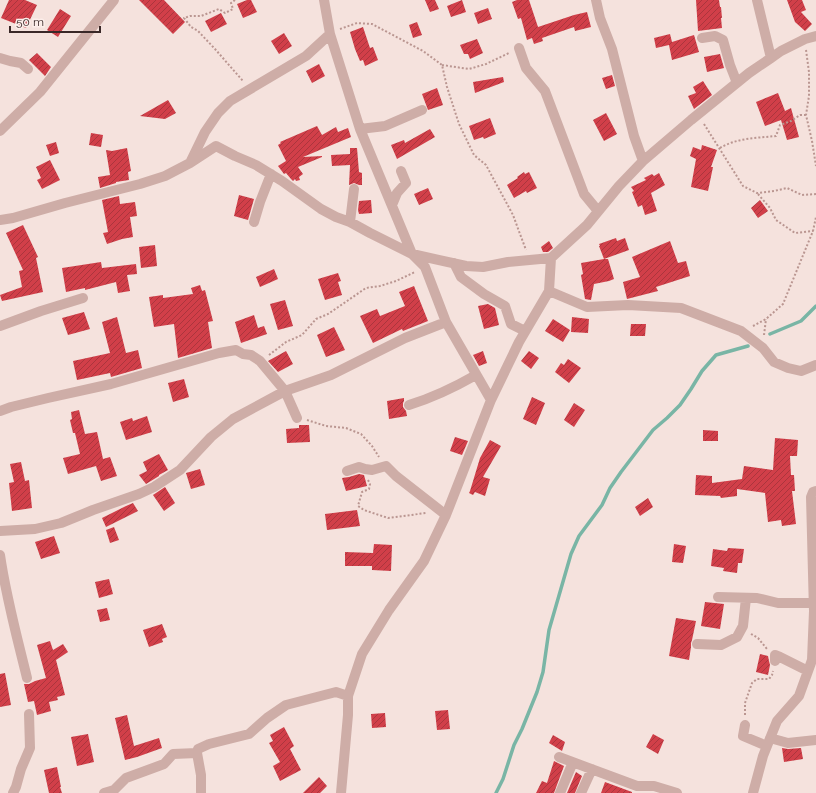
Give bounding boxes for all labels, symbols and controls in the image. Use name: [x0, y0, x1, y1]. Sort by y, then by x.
scale bar: [10, 8, 100, 34]
text: 50 m: [16, 15, 44, 29]

